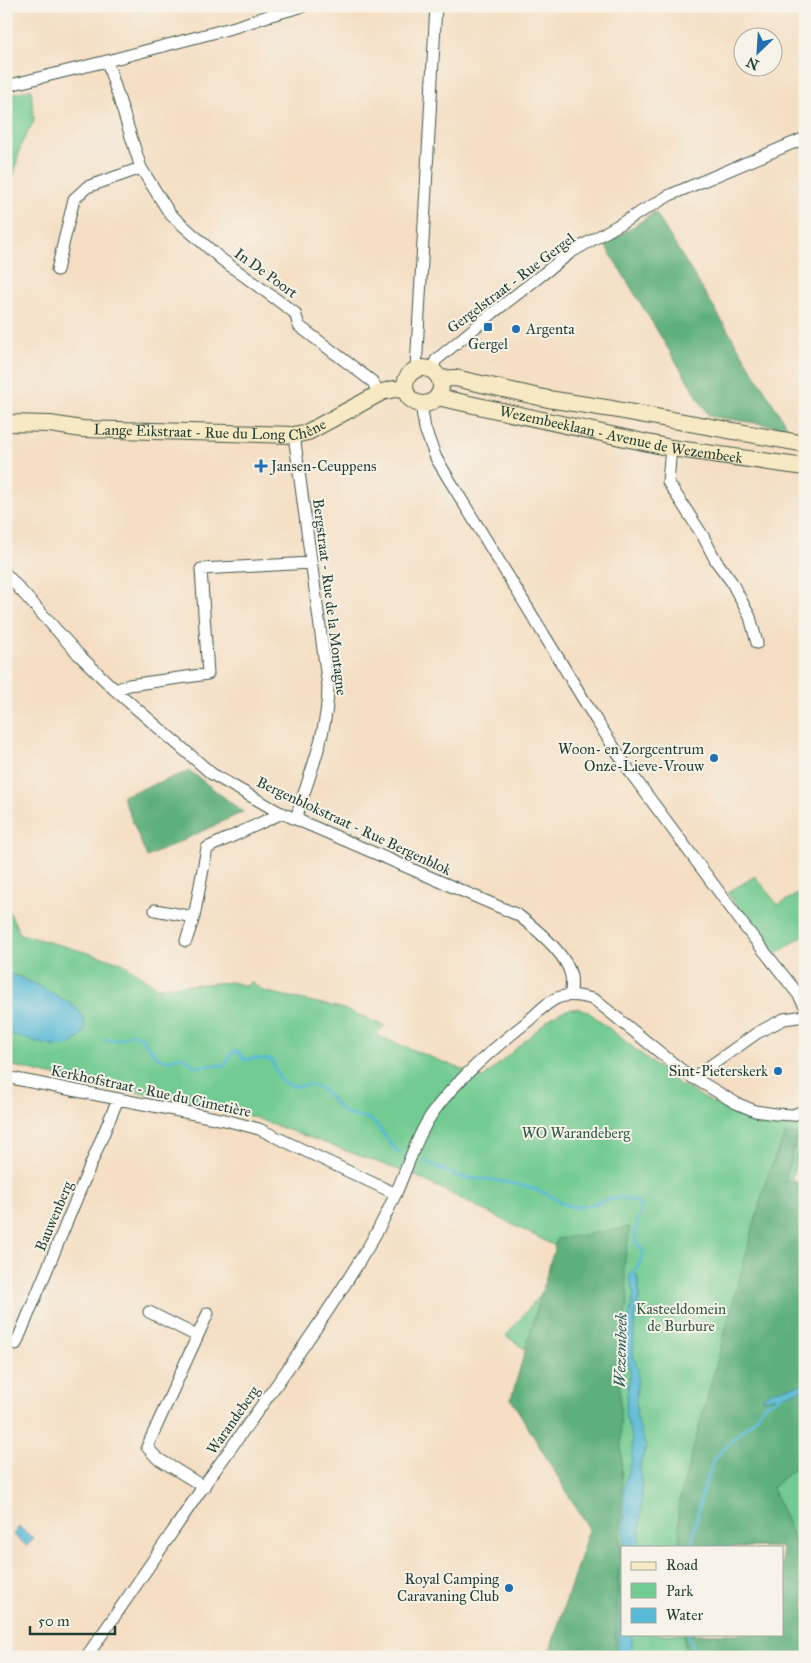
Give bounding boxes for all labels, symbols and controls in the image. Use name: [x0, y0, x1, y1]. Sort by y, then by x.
north arrow: [734, 28, 784, 78]
text: N: [744, 53, 762, 74]
street label: Gergelstraat - Rue Gergel: [444, 229, 579, 337]
street label: In De Poort: [231, 244, 302, 302]
place label: Argenta: [525, 320, 575, 338]
marker: Gergel: [482, 321, 494, 333]
marker: Argenta: [510, 323, 522, 335]
place label: Gergel: [468, 335, 509, 353]
street label: Wezembeeklaan - Avenue de Wezembeek: [498, 402, 744, 467]
street label: Lange Eikstraat - Rue du Long Chêne: [93, 415, 329, 444]
place label: Jansen-Ceuppens: [269, 457, 376, 476]
marker: Jansen-Ceuppens: [255, 460, 267, 472]
street label: Bergstraat - Rue de la Montagne: [309, 497, 351, 697]
place label: Woon- en Zorgcentrum Onze-Lieve-Vrouw: [558, 740, 704, 775]
marker: Woon- en Zorgcentrum Onze-Lieve-Vrouw: [708, 752, 720, 764]
street label: Bergenblokstraat - Rue Bergenblok: [254, 773, 454, 879]
street label: Kerkhofstraat - Rue du Cimetière: [49, 1061, 253, 1121]
place label: Sint-Pieterskerk: [669, 1062, 768, 1080]
marker: Sint-Pieterskerk: [772, 1065, 784, 1077]
park label: WO Warandeberg: [522, 1124, 631, 1142]
street label: Bauwenberg: [31, 1177, 77, 1254]
park label: Kasteeldomein de Burbure: [636, 1300, 726, 1335]
water label: Wezembeek: [610, 1313, 631, 1387]
street label: Warandeberg: [203, 1381, 264, 1458]
legend: [621, 1546, 784, 1636]
text: Road: [666, 1556, 698, 1574]
place label: Royal Camping Caravaning Club: [397, 1570, 500, 1605]
marker: Royal Camping Caravaning Club: [503, 1582, 515, 1594]
text: Park: [666, 1582, 693, 1600]
scale bar: [30, 1603, 115, 1635]
text: Water: [666, 1606, 703, 1624]
text: 50 m: [38, 1612, 70, 1630]

